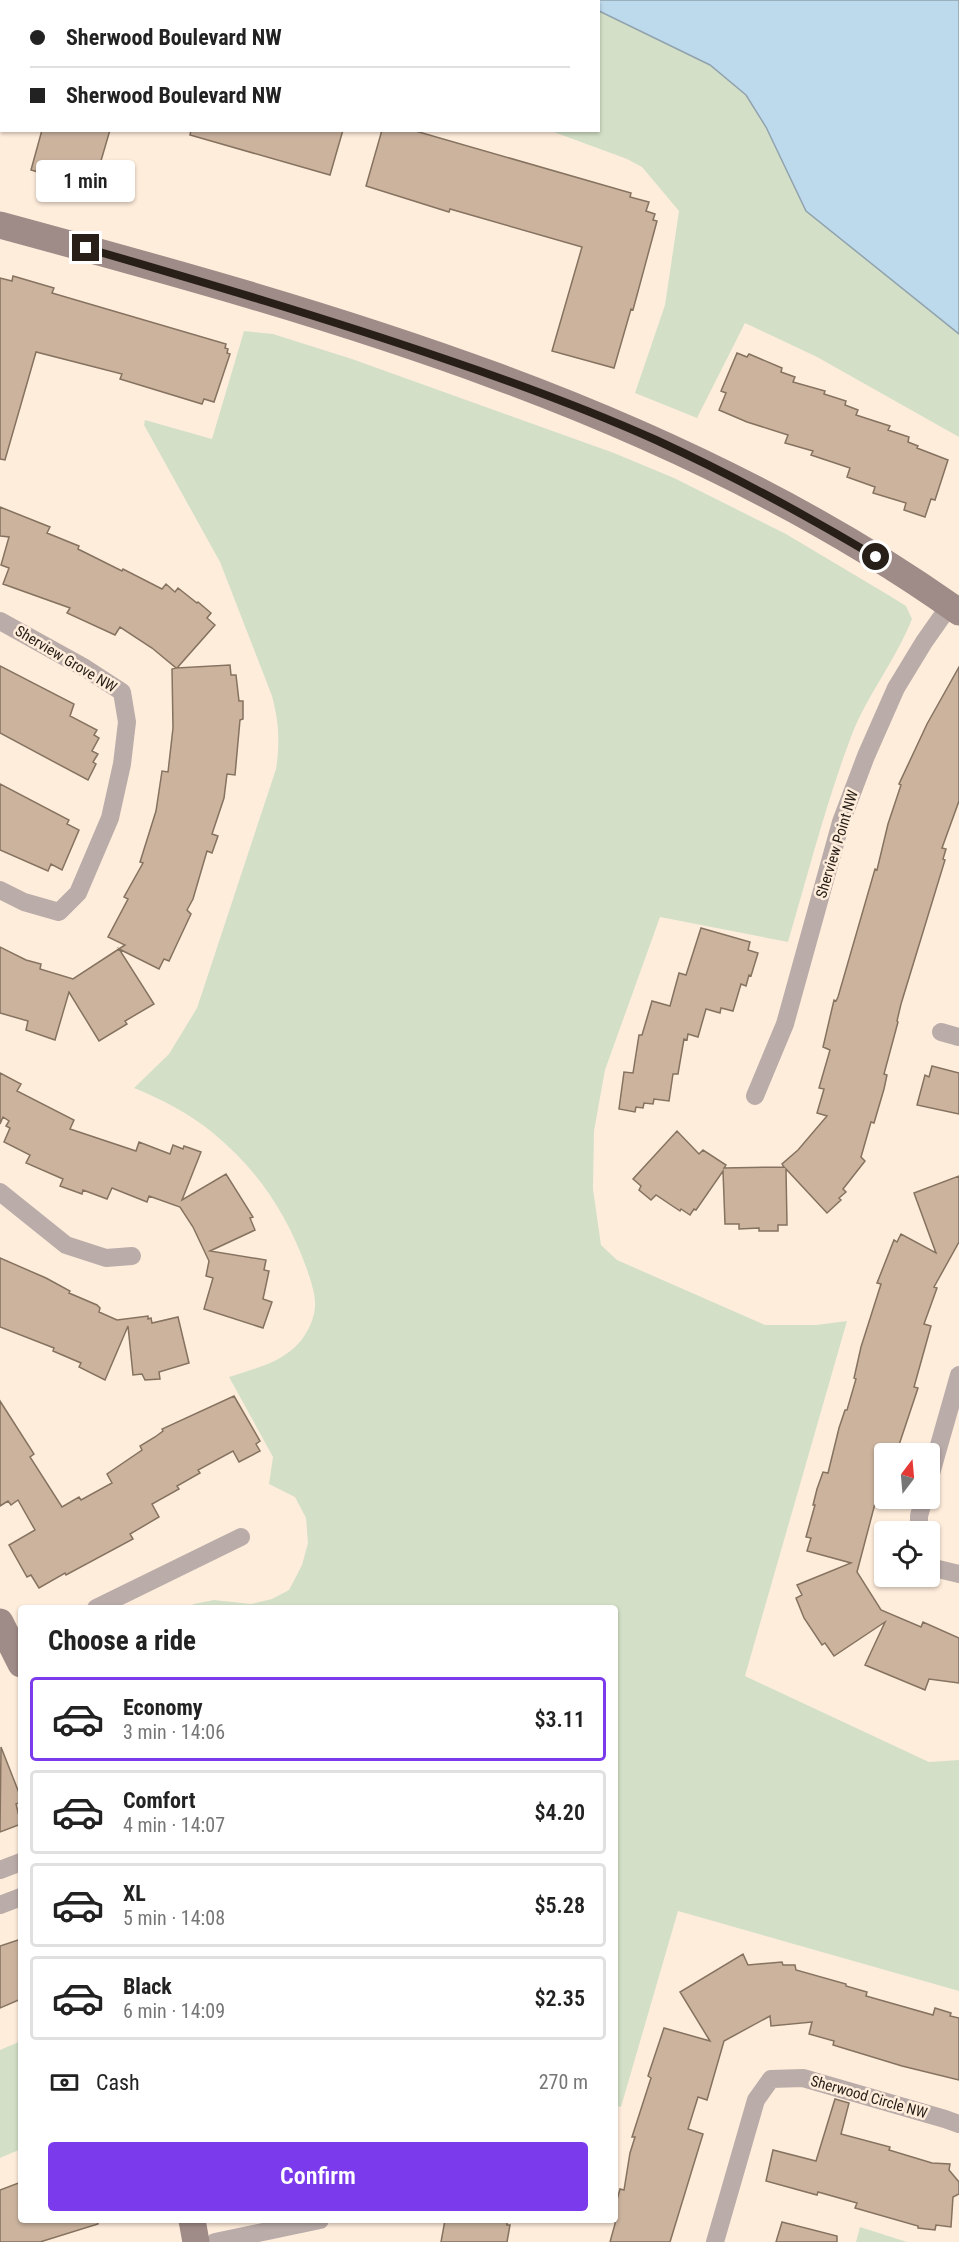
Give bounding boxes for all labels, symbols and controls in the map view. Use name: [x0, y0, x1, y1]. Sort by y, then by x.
text: Sherwood Boulevard NW: [66, 25, 282, 50]
text: Sherwood Boulevard NW: [66, 83, 282, 108]
callout: 1 min: [36, 161, 136, 203]
text: 1 min: [63, 169, 108, 193]
route end: [72, 234, 99, 261]
route start: [862, 543, 889, 570]
street label: Sherview Grove NW: [12, 622, 120, 697]
street label: Sherview Point NW: [812, 787, 862, 900]
north arrow: [874, 1443, 940, 1509]
map controls: [874, 1443, 940, 1587]
button: locate: [874, 1521, 940, 1587]
text: Choose a ride: [48, 1625, 196, 1657]
icon: car: [51, 1692, 105, 1746]
text: Economy: [123, 1695, 203, 1720]
text: $3.11: [534, 1707, 585, 1732]
text: 3 min · 14:06: [123, 1720, 225, 1744]
icon: car: [51, 1785, 105, 1839]
text: Comfort: [123, 1788, 196, 1813]
text: $4.20: [534, 1800, 585, 1825]
text: 4 min · 14:07: [123, 1813, 225, 1837]
icon: car: [51, 1878, 105, 1932]
text: XL: [123, 1881, 146, 1906]
text: $5.28: [534, 1893, 585, 1918]
text: 5 min · 14:08: [123, 1906, 225, 1930]
icon: car: [51, 1971, 105, 2025]
text: Black: [123, 1974, 172, 1999]
text: $2.35: [534, 1986, 585, 2011]
text: 6 min · 14:09: [123, 1999, 225, 2023]
icon: cash: [48, 2066, 81, 2099]
text: Cash: [96, 2070, 140, 2095]
text: 270 m: [539, 2070, 588, 2094]
street label: Sherwood Circle NW: [809, 2072, 930, 2122]
button: Confirm: [48, 2142, 588, 2211]

